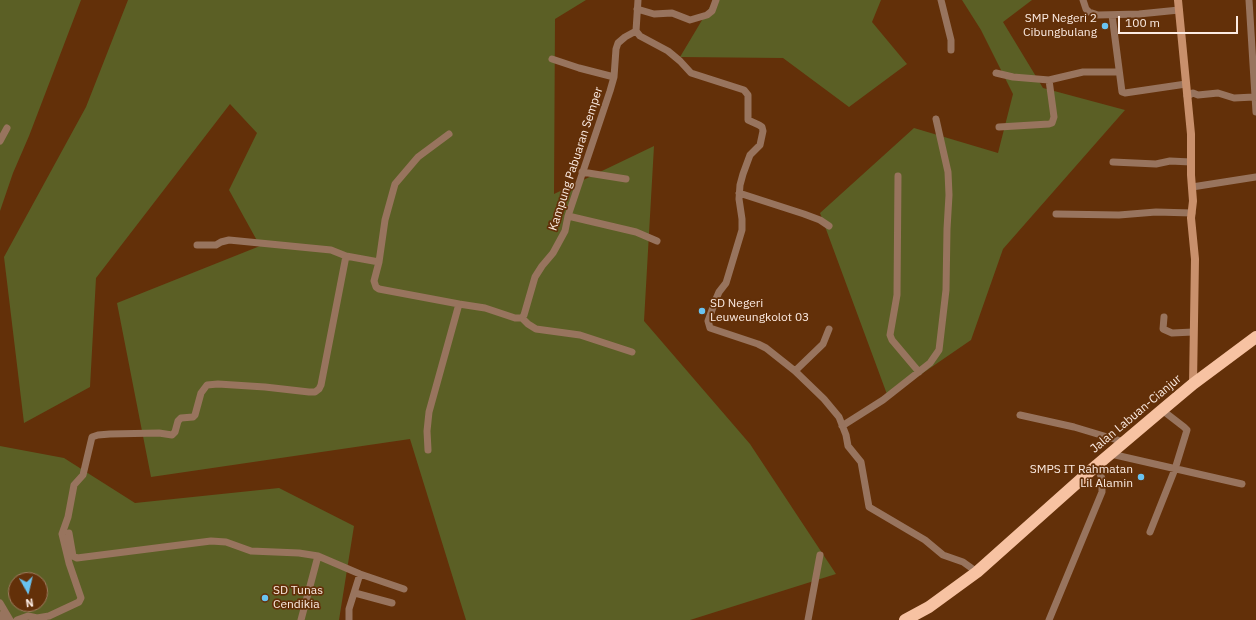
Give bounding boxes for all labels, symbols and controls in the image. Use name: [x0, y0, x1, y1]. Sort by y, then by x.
scale bar: [1120, 8, 1240, 34]
place label: SMP Negeri 2 Cibungbulang: [1023, 12, 1097, 40]
text: 100 m: [1125, 15, 1160, 30]
marker: SMP Negeri 2 Cibungbulang: [1100, 21, 1110, 31]
street label: Kampung Pabuaran Semper: [546, 85, 606, 233]
place label: SD Negeri Leuweungkolot 03: [710, 297, 809, 325]
marker: SD Negeri Leuweungkolot 03: [697, 306, 707, 316]
street label: Jalan Labuan-Cianjur: [1088, 372, 1184, 456]
place label: SMPS IT Rahmatan Lil Alamin: [1030, 463, 1133, 491]
marker: SMPS IT Rahmatan Lil Alamin: [1136, 472, 1146, 482]
north arrow: [8, 572, 48, 612]
place label: SD Tunas Cendikia: [273, 584, 323, 612]
marker: SD Tunas Cendikia: [260, 593, 270, 603]
text: N: [25, 595, 34, 610]

